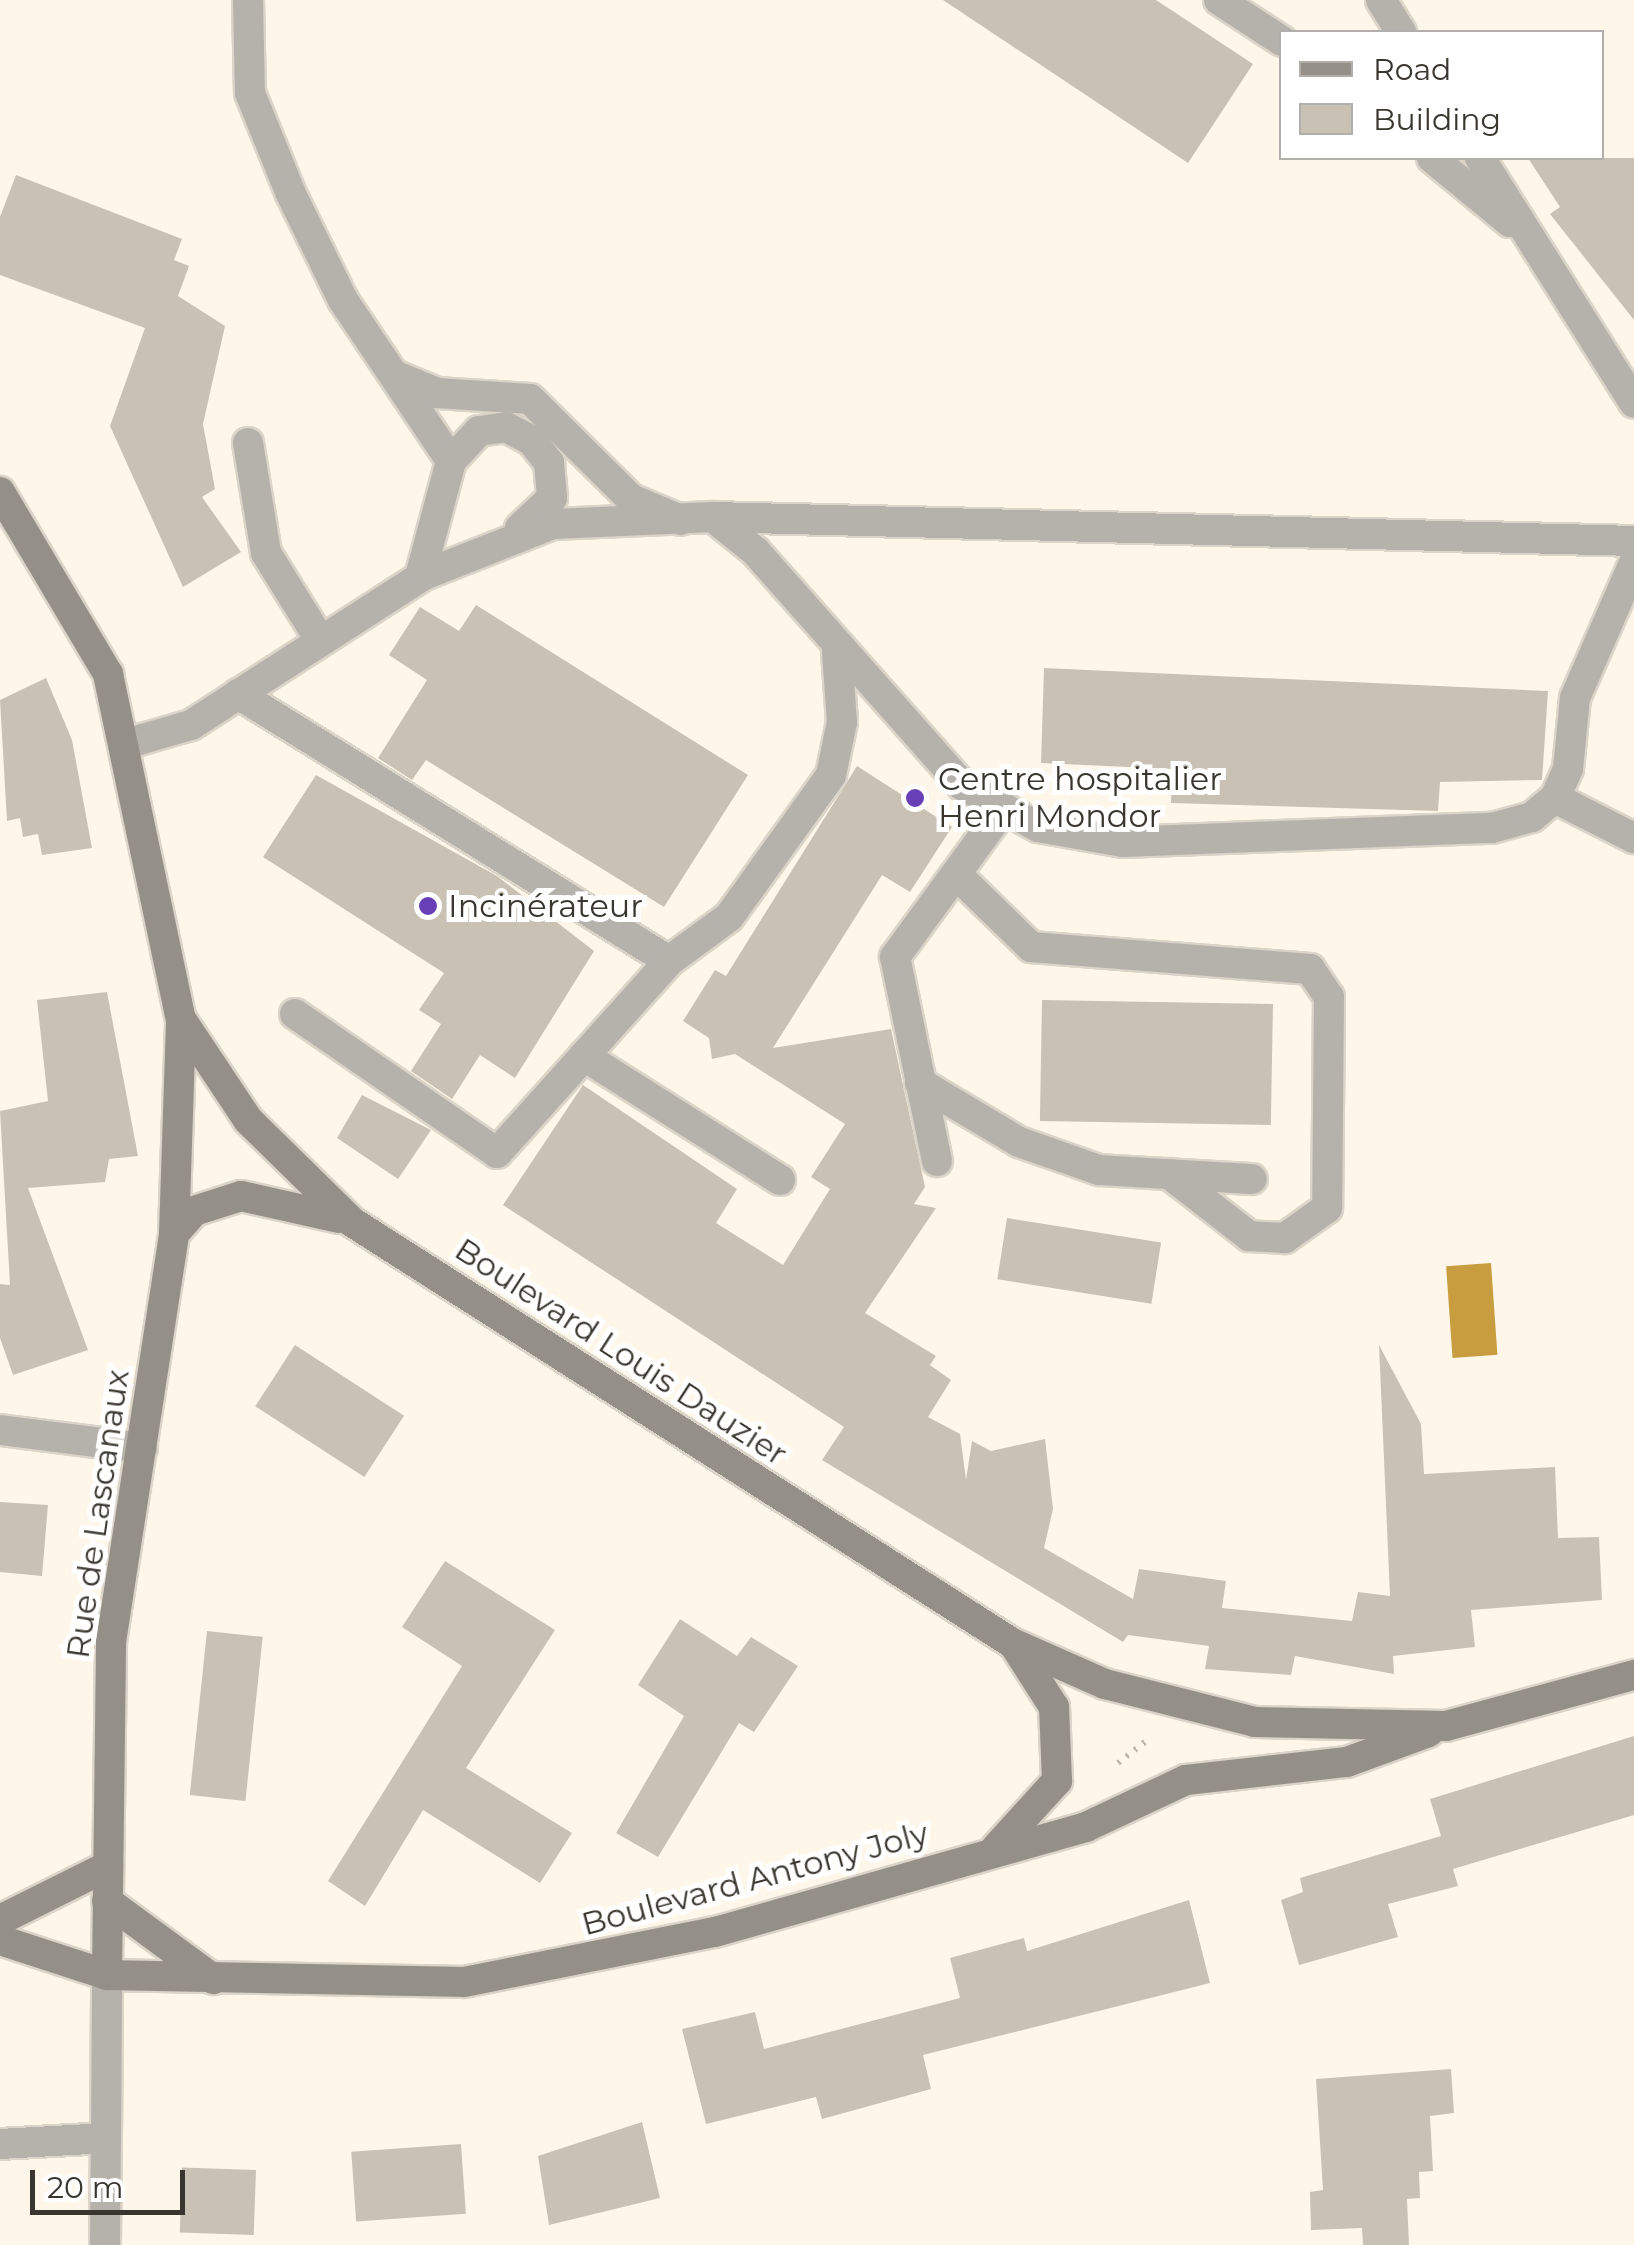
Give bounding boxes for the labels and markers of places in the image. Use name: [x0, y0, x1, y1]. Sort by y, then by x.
place label: Centre hospitalier Henri Mondor: [938, 761, 1222, 836]
marker: Centre hospitalier Henri Mondor: [902, 785, 928, 811]
place label: Incinérateur: [448, 887, 643, 925]
marker: Incinérateur: [417, 895, 439, 917]

